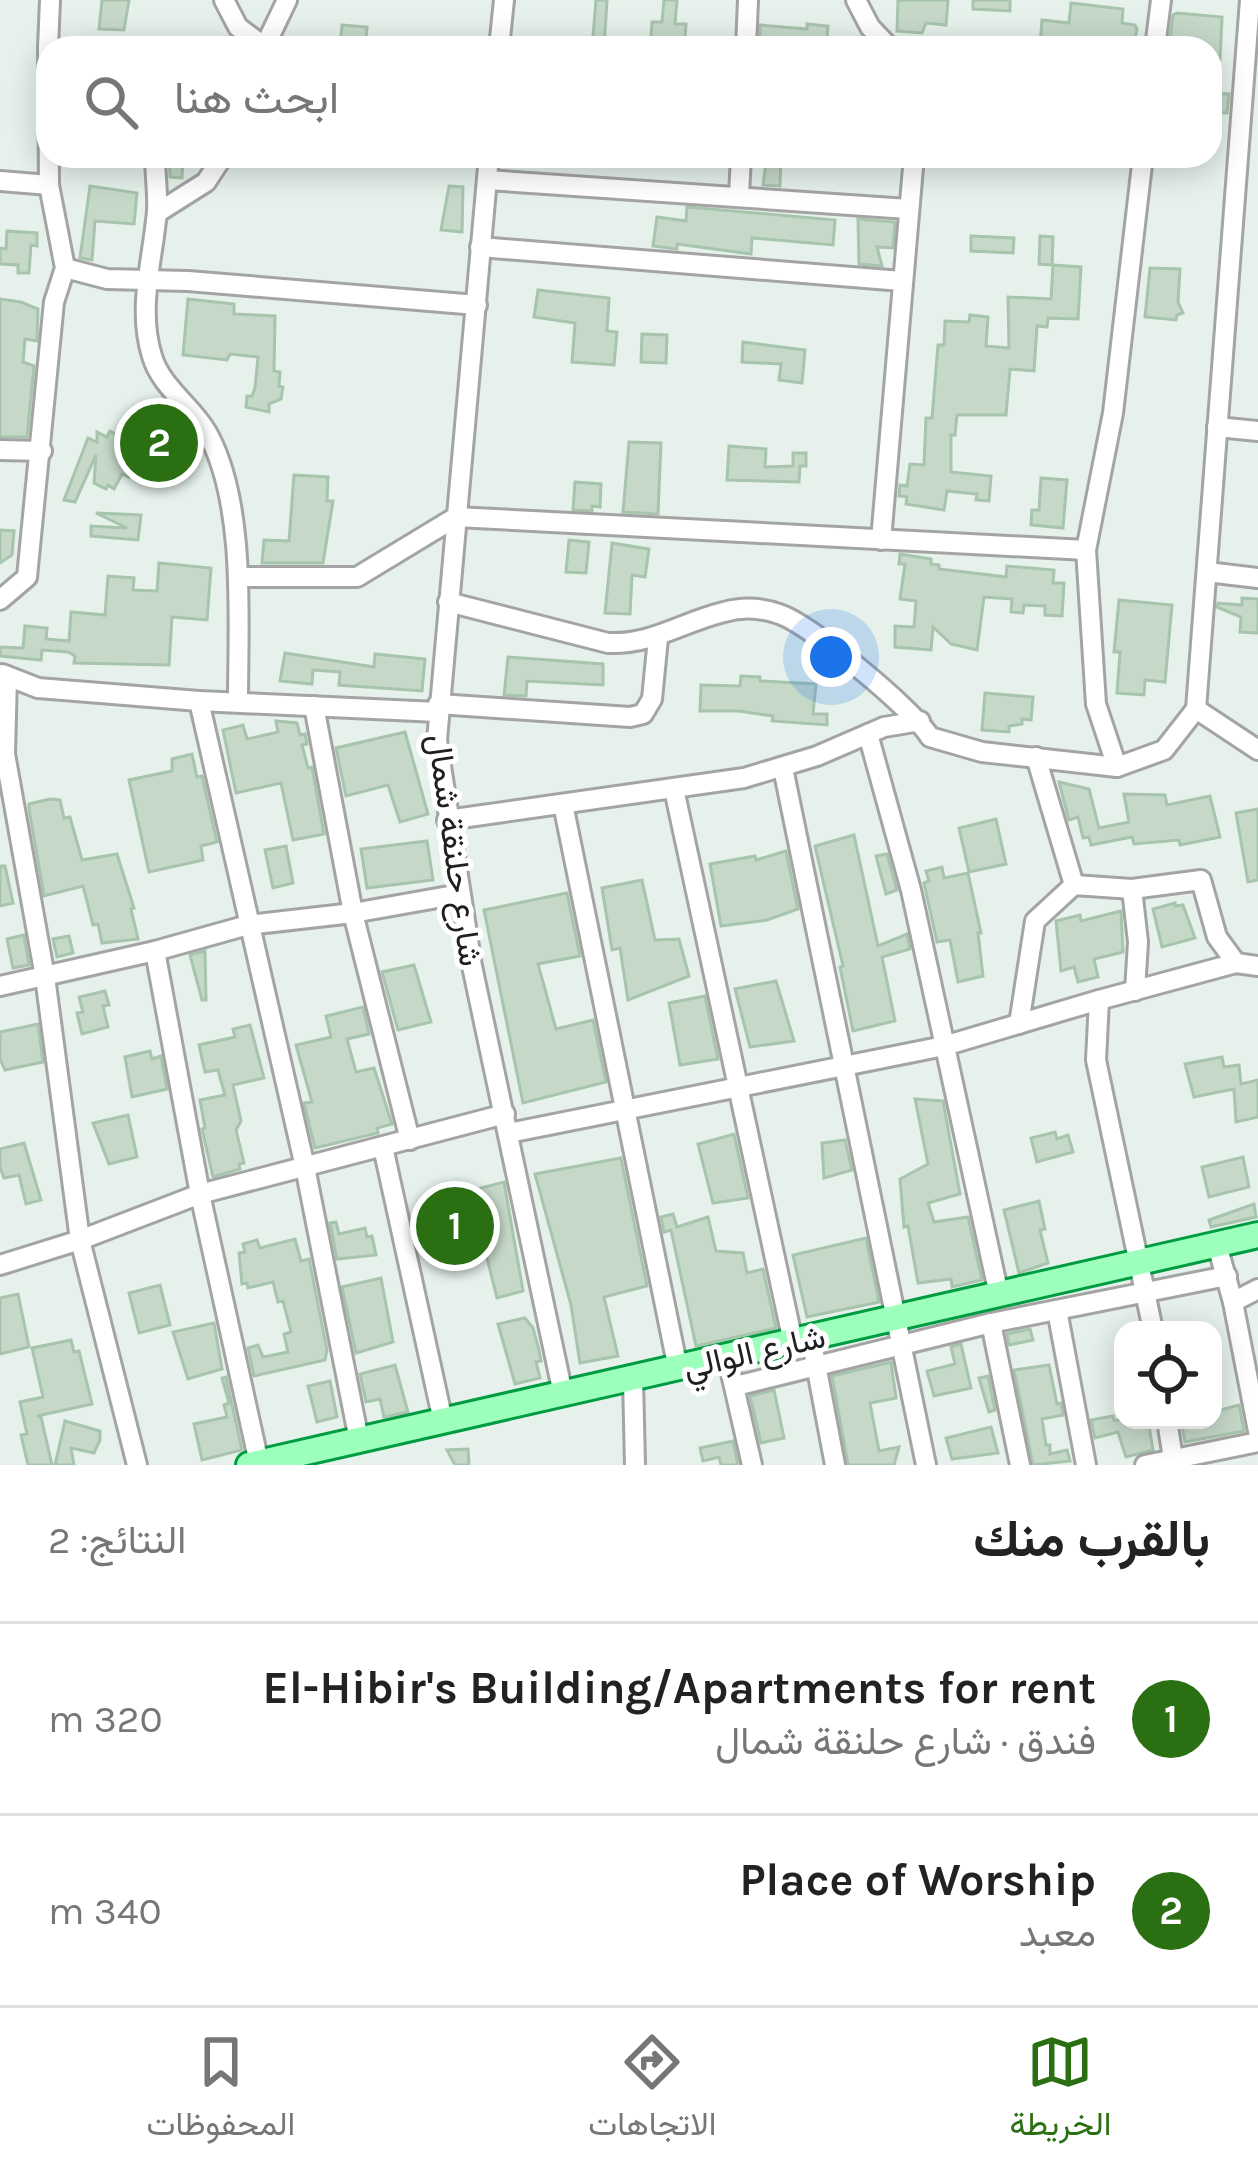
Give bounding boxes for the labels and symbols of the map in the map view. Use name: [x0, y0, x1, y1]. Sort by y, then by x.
pin: 2: [120, 398, 198, 488]
your location: [801, 627, 861, 687]
street label: شارع حلنقة شمال: [417, 732, 490, 969]
pin: 1: [416, 1181, 494, 1271]
street label: شارع الوالي: [679, 1317, 831, 1394]

